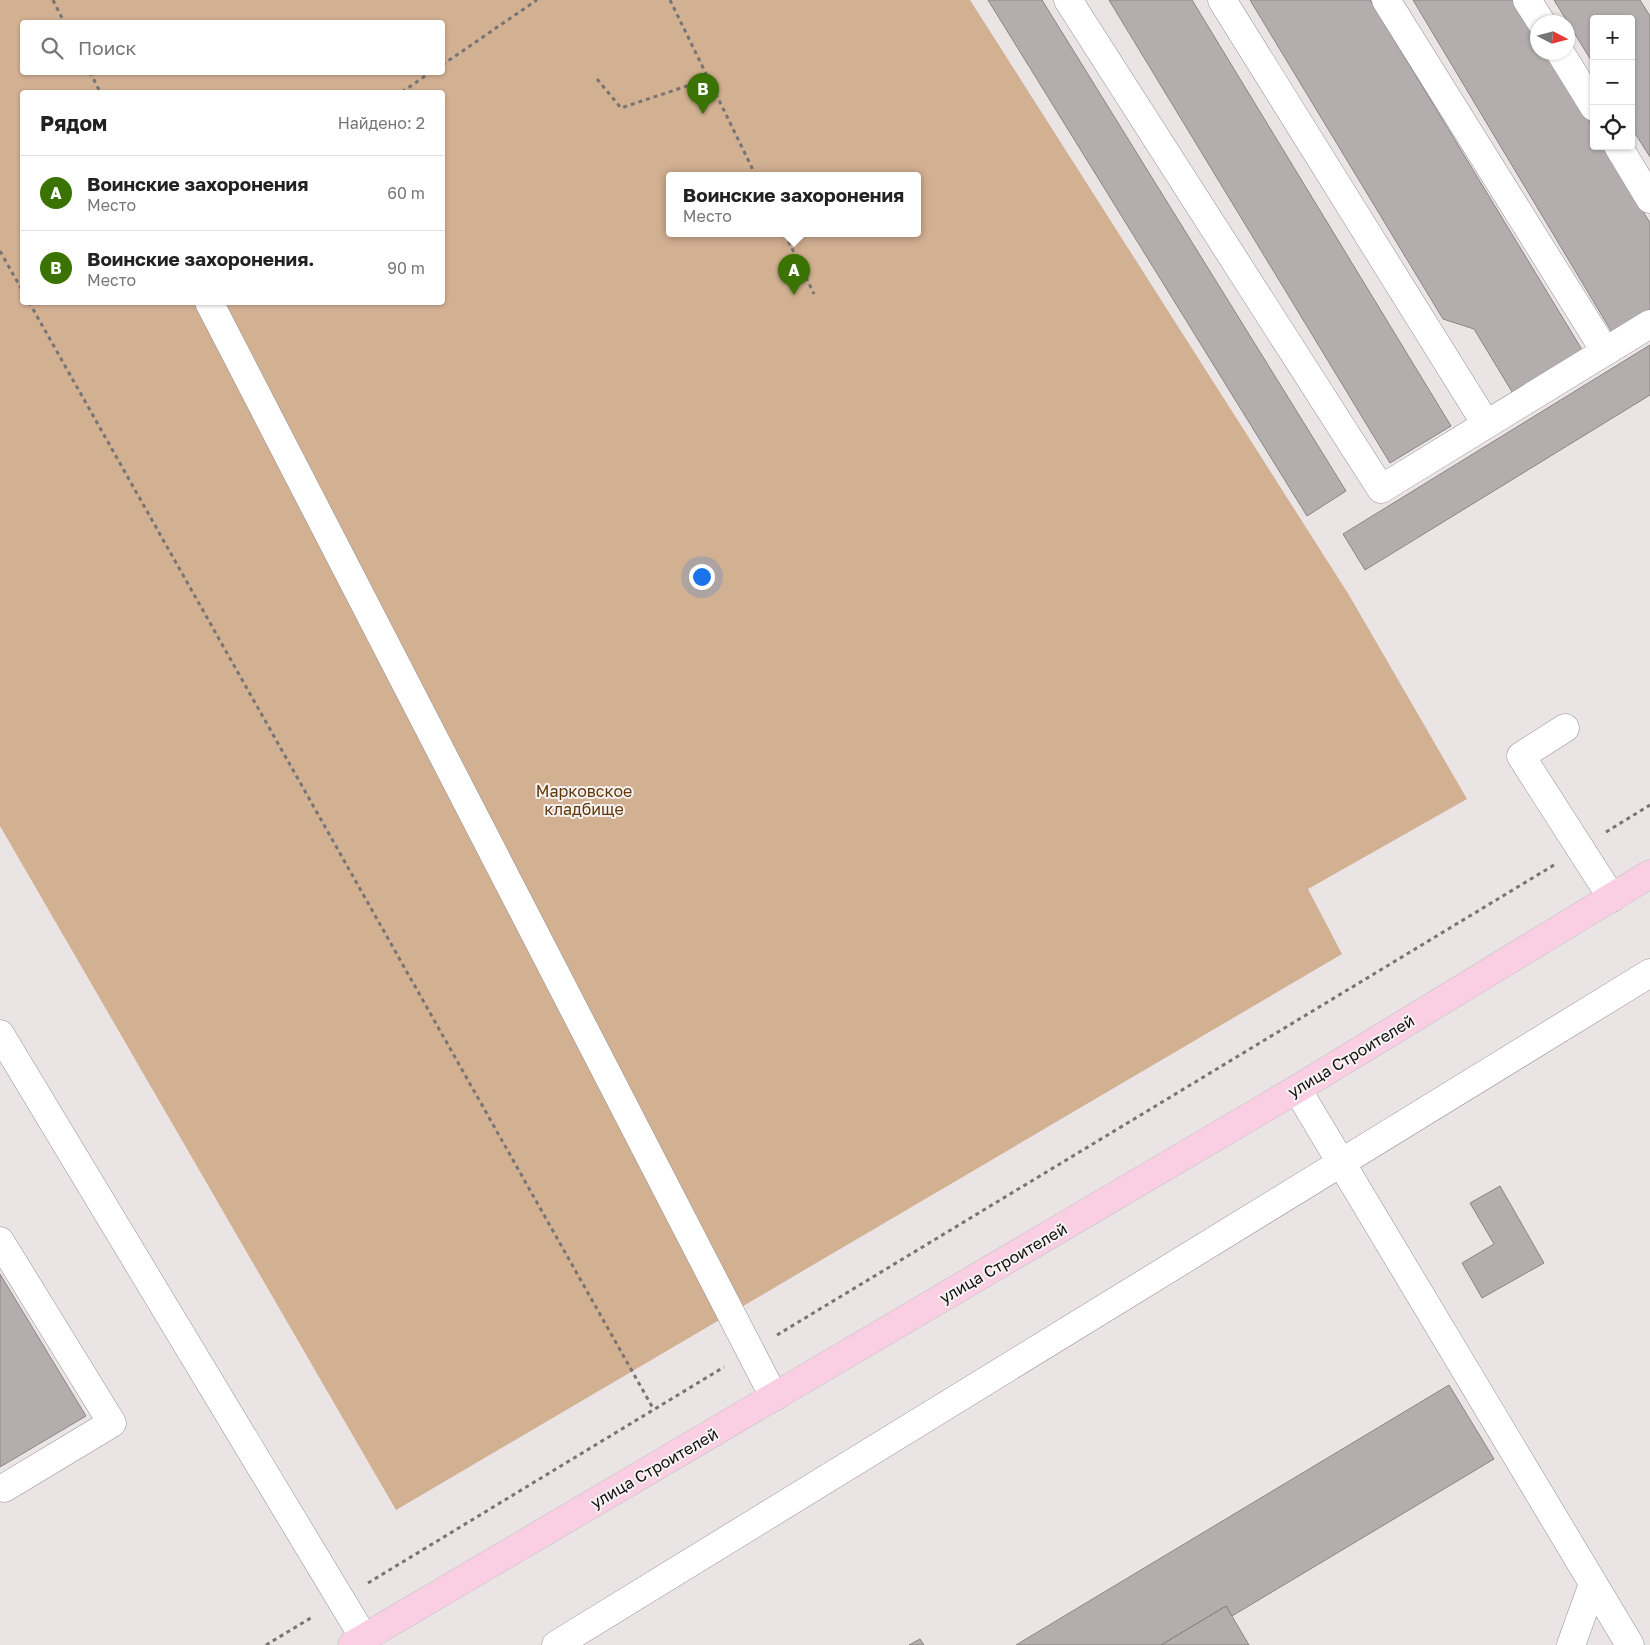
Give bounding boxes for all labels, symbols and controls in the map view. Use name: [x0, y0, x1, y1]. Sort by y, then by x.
north arrow: [1530, 15, 1575, 60]
map controls: [1590, 15, 1635, 150]
button: +: [1590, 15, 1635, 60]
search box: [20, 20, 445, 75]
icon: search: [38, 34, 66, 62]
text: Поиск: [78, 36, 137, 59]
button: −: [1590, 60, 1635, 105]
pin: B: [687, 73, 719, 114]
button: locate: [1590, 105, 1635, 150]
text: Рядом: [40, 110, 107, 136]
text: Найдено: 2: [338, 113, 425, 133]
text: Воинские захоронения: [87, 172, 308, 195]
popup: [666, 172, 921, 237]
text: A: [50, 183, 62, 203]
text: 60 m: [387, 183, 425, 203]
text: Воинские захоронения: [683, 183, 904, 206]
text: Место: [87, 195, 136, 215]
text: Место: [683, 206, 732, 226]
text: Воинские захоронения.: [87, 247, 314, 270]
pin: A: [778, 254, 810, 295]
text: B: [50, 258, 62, 278]
text: 90 m: [387, 258, 425, 278]
text: Место: [87, 270, 136, 290]
your location: [689, 564, 715, 590]
park label: Марковское кладбище: [536, 781, 632, 819]
street label: улица Строителей: [1284, 1010, 1418, 1102]
street label: улица Строителей: [936, 1218, 1070, 1308]
street label: улица Строителей: [587, 1423, 721, 1513]

